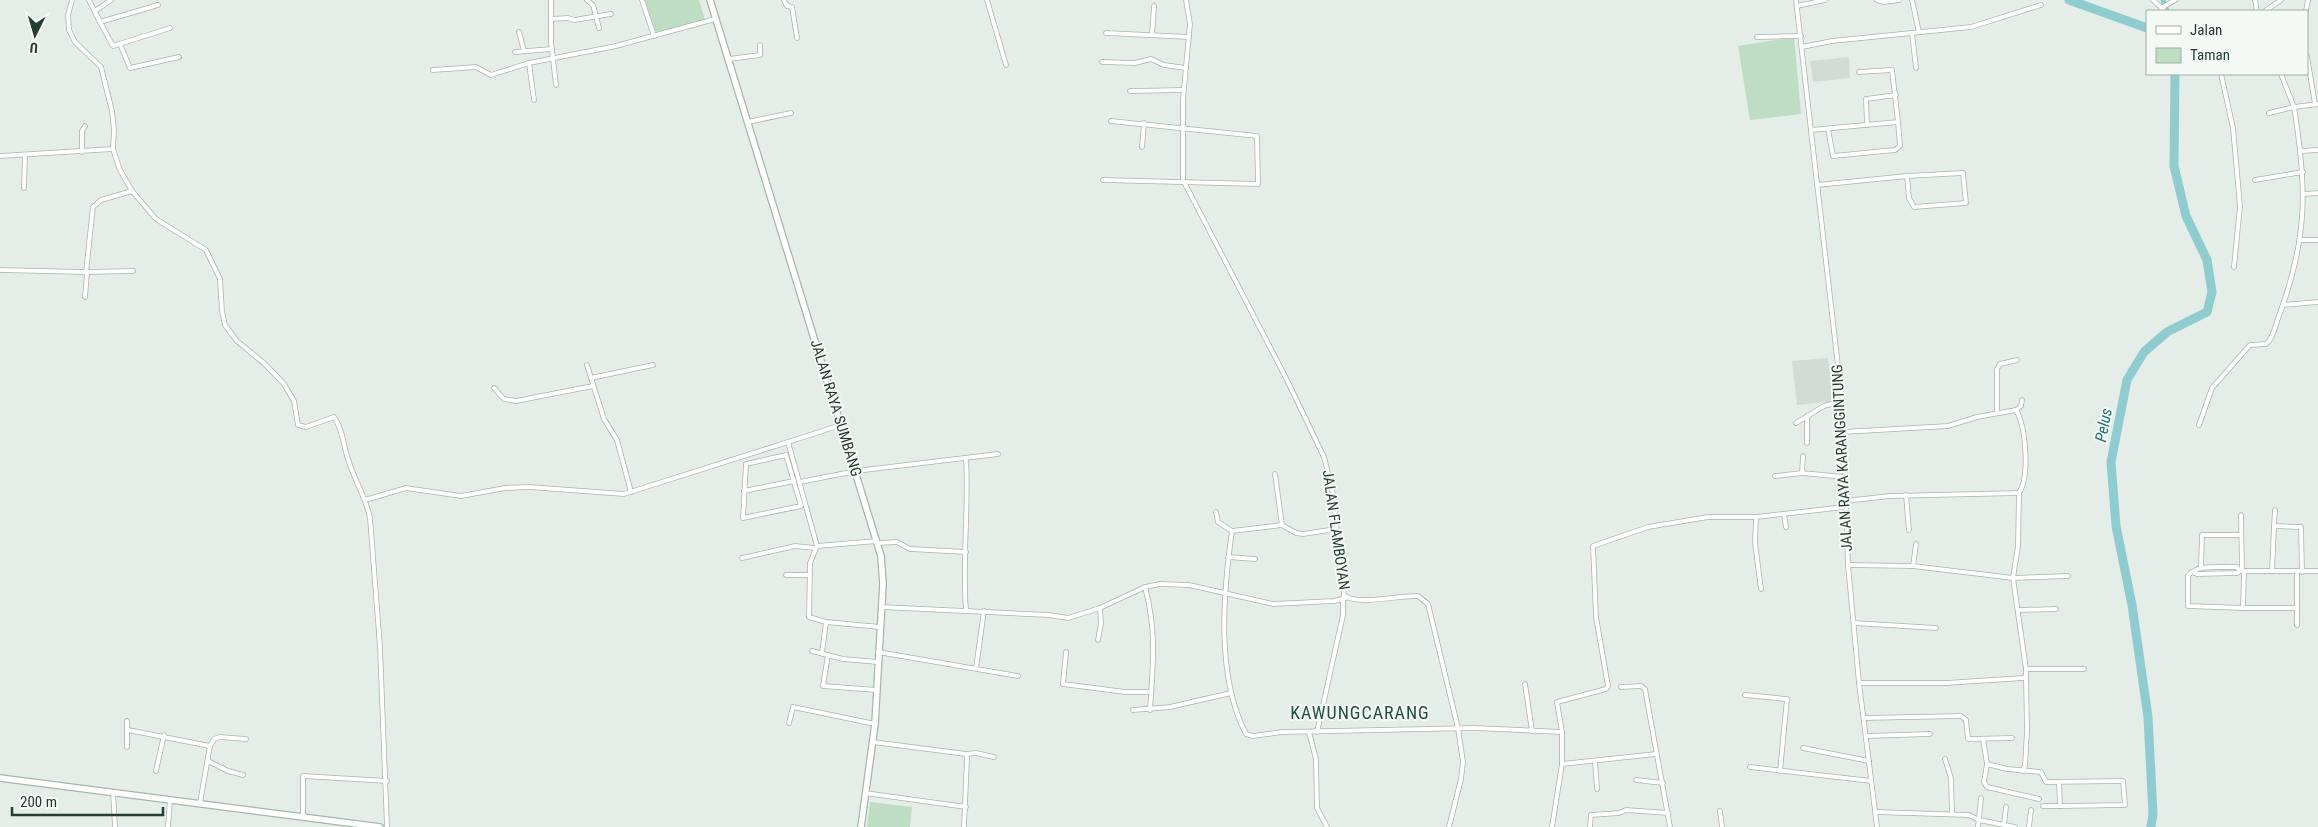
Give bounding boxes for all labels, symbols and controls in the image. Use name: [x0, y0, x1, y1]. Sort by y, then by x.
north arrow: [10, 10, 60, 60]
legend: [2146, 10, 2308, 75]
text: Jalan: [2190, 21, 2222, 39]
text: U: [29, 40, 39, 56]
text: Taman: [2190, 46, 2230, 64]
street label: JALAN RAYA SUMBANG: [807, 337, 865, 479]
street label: JALAN RAYA KARANGGINTUNG: [1828, 364, 1856, 552]
water label: Pelus: [2091, 407, 2116, 444]
street label: JALAN FLAMBOYAN: [1319, 469, 1353, 591]
district label: KAWUNGCARANG: [1290, 702, 1430, 723]
scale bar: [12, 784, 164, 816]
text: 200 m: [20, 793, 57, 811]

